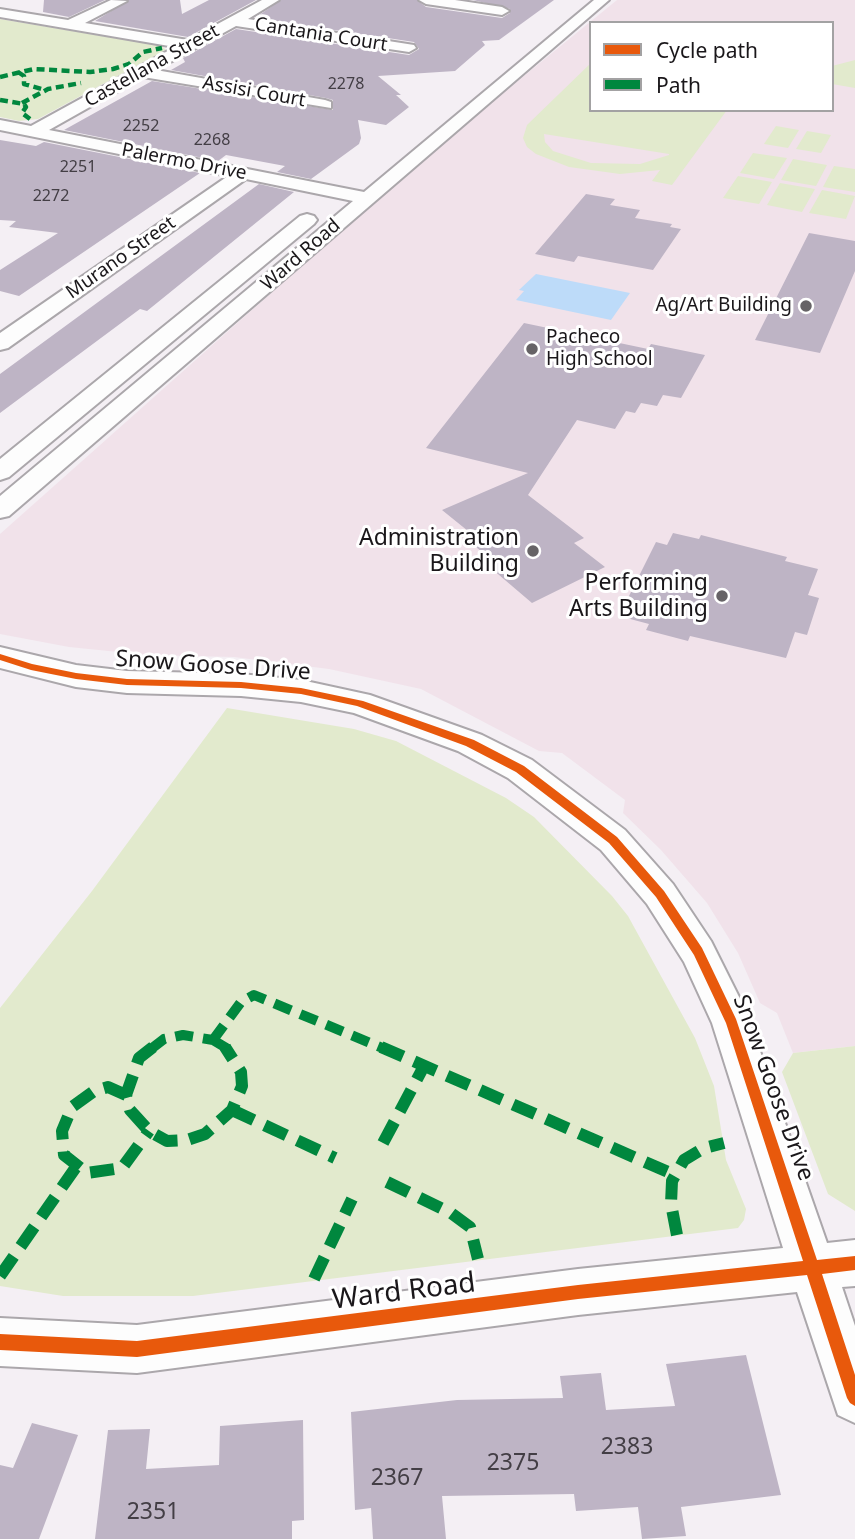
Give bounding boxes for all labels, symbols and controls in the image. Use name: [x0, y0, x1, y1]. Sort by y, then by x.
street label: Cantania Court: [253, 13, 389, 57]
street label: Castellana Street: [81, 20, 223, 112]
legend: [589, 21, 834, 112]
text: Cycle path: [656, 36, 758, 64]
text: Path: [656, 71, 701, 99]
street label: Assisi Court: [201, 72, 307, 112]
house number: 2278: [328, 74, 364, 94]
house number: 2252: [123, 116, 159, 136]
house number: 2268: [194, 130, 230, 150]
street label: Palermo Drive: [120, 139, 248, 185]
house number: 2251: [60, 157, 96, 177]
house number: 2272: [33, 186, 69, 206]
street label: Murano Street: [62, 212, 180, 304]
street label: Ward Road: [257, 214, 345, 296]
place label: Ag/Art Building: [655, 295, 792, 317]
marker: Ag/Art Building: [798, 298, 814, 314]
place label: Pacheco High School: [546, 327, 653, 371]
marker: Pacheco High School: [524, 341, 540, 357]
place label: Administration Building: [359, 524, 519, 578]
marker: Administration Building: [525, 543, 541, 559]
place label: Performing Arts Building: [569, 569, 708, 623]
marker: Performing Arts Building: [714, 588, 730, 604]
street label: Snow Goose Drive: [114, 645, 312, 687]
street label: Snow Goose Drive: [727, 991, 819, 1185]
street label: Ward Road: [331, 1267, 477, 1317]
house number: 2383: [601, 1433, 653, 1461]
house number: 2375: [487, 1449, 539, 1477]
house number: 2367: [371, 1464, 423, 1492]
house number: 2351: [127, 1498, 179, 1526]

